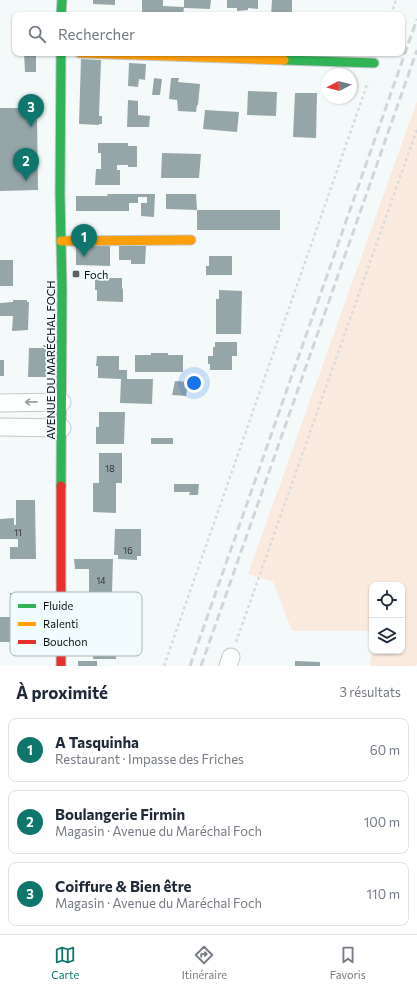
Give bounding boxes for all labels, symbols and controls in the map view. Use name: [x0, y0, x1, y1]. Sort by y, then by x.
search box: [12, 12, 405, 56]
icon: search: [26, 23, 48, 45]
text: Rechercher: [58, 25, 135, 43]
north arrow: [321, 68, 357, 104]
pin: 3: [18, 94, 44, 127]
pin: 2: [13, 148, 39, 181]
pin: 1: [71, 224, 97, 257]
place label: Foch: [84, 268, 108, 281]
marker: Foch: [71, 269, 81, 279]
street label: AVENUE DU MARÉCHAL FOCH: [43, 281, 57, 439]
your location: [184, 373, 204, 393]
one-way arrow: [25, 398, 38, 406]
house number: 18: [105, 463, 115, 474]
house number: 11: [14, 527, 22, 538]
house number: 16: [123, 545, 133, 556]
house number: 14: [96, 575, 106, 586]
map controls: [369, 582, 405, 654]
button: locate: [369, 582, 405, 618]
legend: [10, 592, 142, 656]
text: Fluide: [43, 599, 73, 612]
text: Ralenti: [43, 617, 79, 630]
button: layers: [369, 618, 405, 654]
text: Bouchon: [43, 635, 87, 648]
text: À proximité: [16, 682, 108, 703]
text: 3 résultats: [339, 684, 401, 700]
text: A Tasquinha: [55, 733, 139, 751]
text: 1: [27, 742, 33, 758]
text: 60 m: [370, 742, 400, 758]
text: Restaurant · Impasse des Friches: [55, 751, 244, 767]
text: Boulangerie Firmin: [55, 805, 185, 823]
text: 2: [26, 814, 34, 830]
text: 100 m: [364, 814, 400, 830]
text: Magasin · Avenue du Maréchal Foch: [55, 823, 262, 839]
text: Coiffure & Bien être: [55, 877, 192, 895]
text: 3: [26, 886, 34, 902]
text: 110 m: [367, 886, 400, 902]
text: Magasin · Avenue du Maréchal Foch: [55, 895, 262, 911]
tab: Carte: [51, 944, 79, 981]
tab: Itinéraire: [182, 944, 227, 981]
tab: Favoris: [330, 944, 366, 981]

